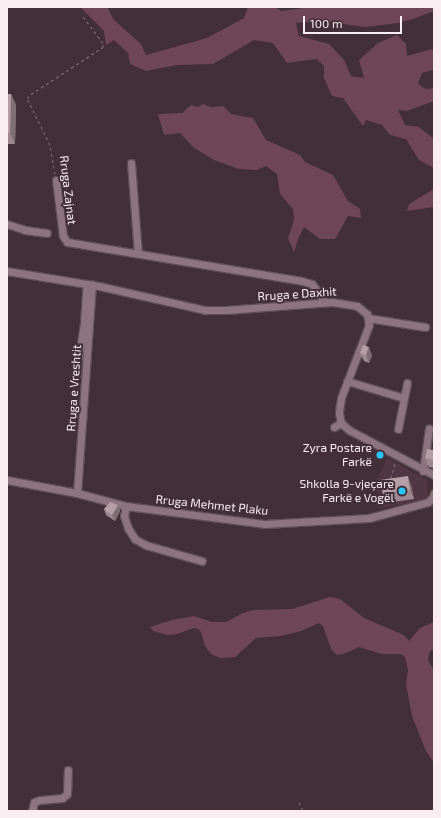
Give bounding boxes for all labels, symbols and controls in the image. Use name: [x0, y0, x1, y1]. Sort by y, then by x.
scale bar: [305, 8, 404, 34]
text: 100 m: [310, 16, 342, 30]
street label: Rruga Zajnat: [57, 155, 79, 225]
street label: Rruga e Daxhit: [257, 284, 337, 304]
street label: Rruga e Vreshtit: [64, 344, 84, 432]
place label: Zyra Postare Farkë: [303, 441, 372, 469]
marker: Zyra Postare Farkë: [375, 450, 385, 460]
place label: Shkolla 9-vjeçare Farkë e Vogël: [300, 477, 394, 505]
marker: Shkolla 9-vjeçare Farkë e Vogël: [397, 486, 407, 496]
street label: Rruga Mehmet Plaku: [155, 492, 269, 518]

